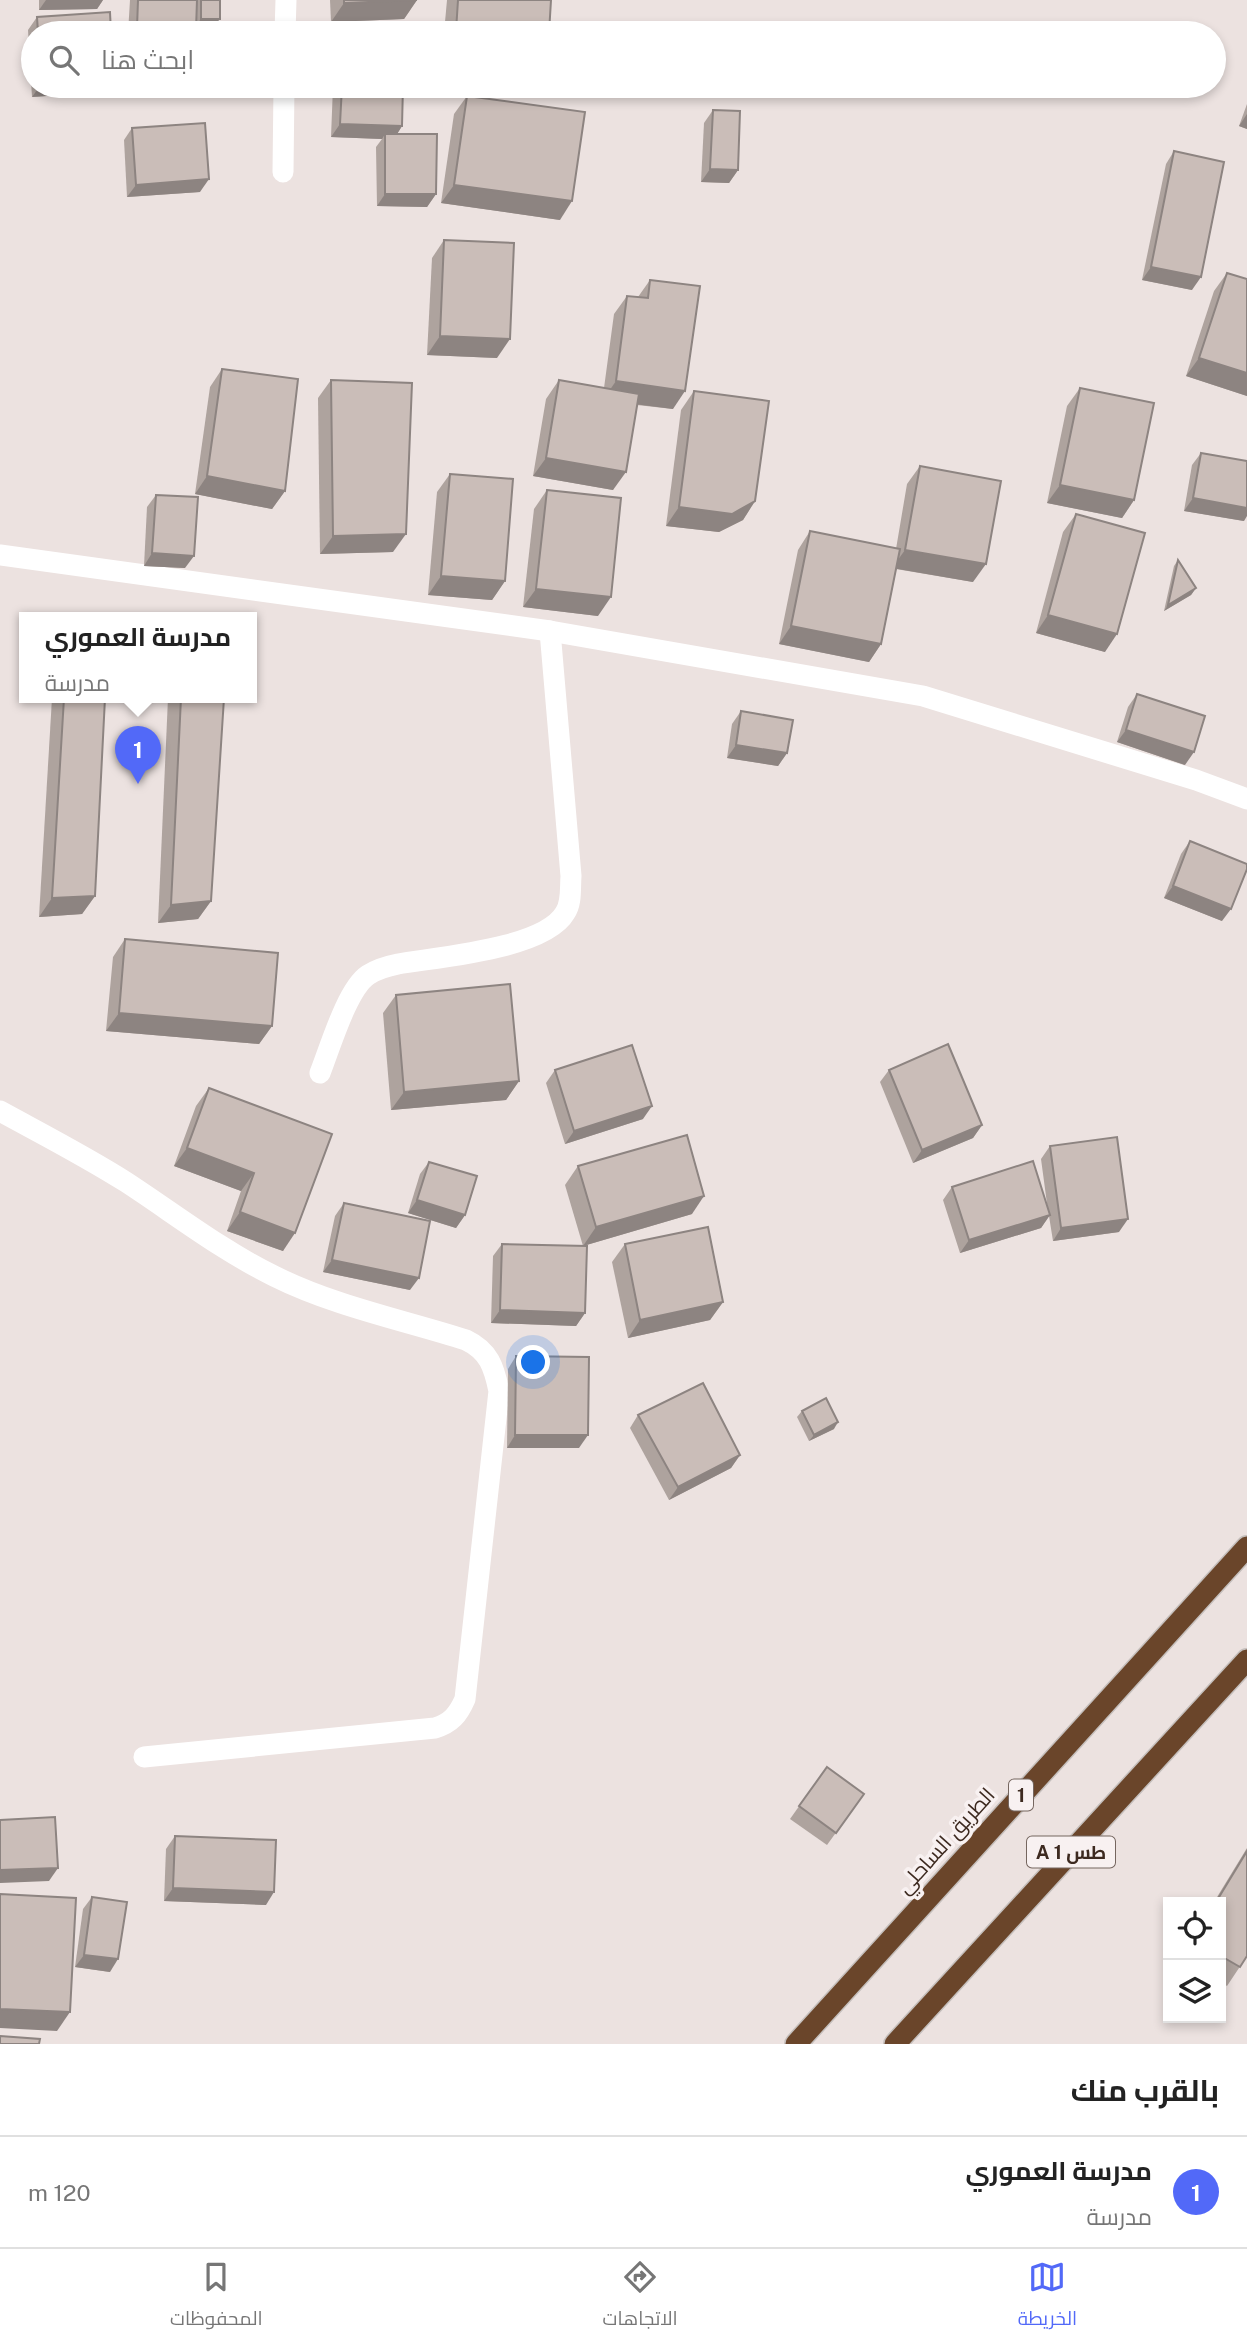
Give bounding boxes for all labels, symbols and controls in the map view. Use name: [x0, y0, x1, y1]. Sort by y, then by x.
search box: [21, 21, 1226, 98]
icon: search: [45, 41, 83, 79]
text: ابحث هنا: [101, 44, 194, 75]
popup: [19, 612, 257, 703]
text: مدرسة العموري: [45, 621, 231, 652]
text: مدرسة: [45, 669, 110, 696]
pin: 1: [115, 726, 161, 784]
your location: [516, 1345, 550, 1379]
road number: 1: [1009, 1780, 1033, 1811]
street label: الطريق الساحلي: [891, 1782, 1003, 1902]
road number: A 1 طس: [1027, 1836, 1115, 1868]
map controls: [1163, 1897, 1226, 2023]
button: locate: [1163, 1897, 1226, 1960]
button: layers: [1163, 1960, 1226, 2023]
text: بالقرب منك: [1071, 2072, 1219, 2108]
text: مدرسة العموري: [965, 2155, 1152, 2186]
text: 120 m: [28, 2179, 91, 2206]
text: 1: [1191, 2179, 1201, 2206]
text: مدرسة: [1087, 2203, 1152, 2230]
tab: المحفوظات: [170, 2258, 263, 2336]
tab: الاتجاهات: [602, 2258, 678, 2336]
tab: الخريطة: [1018, 2258, 1077, 2336]

